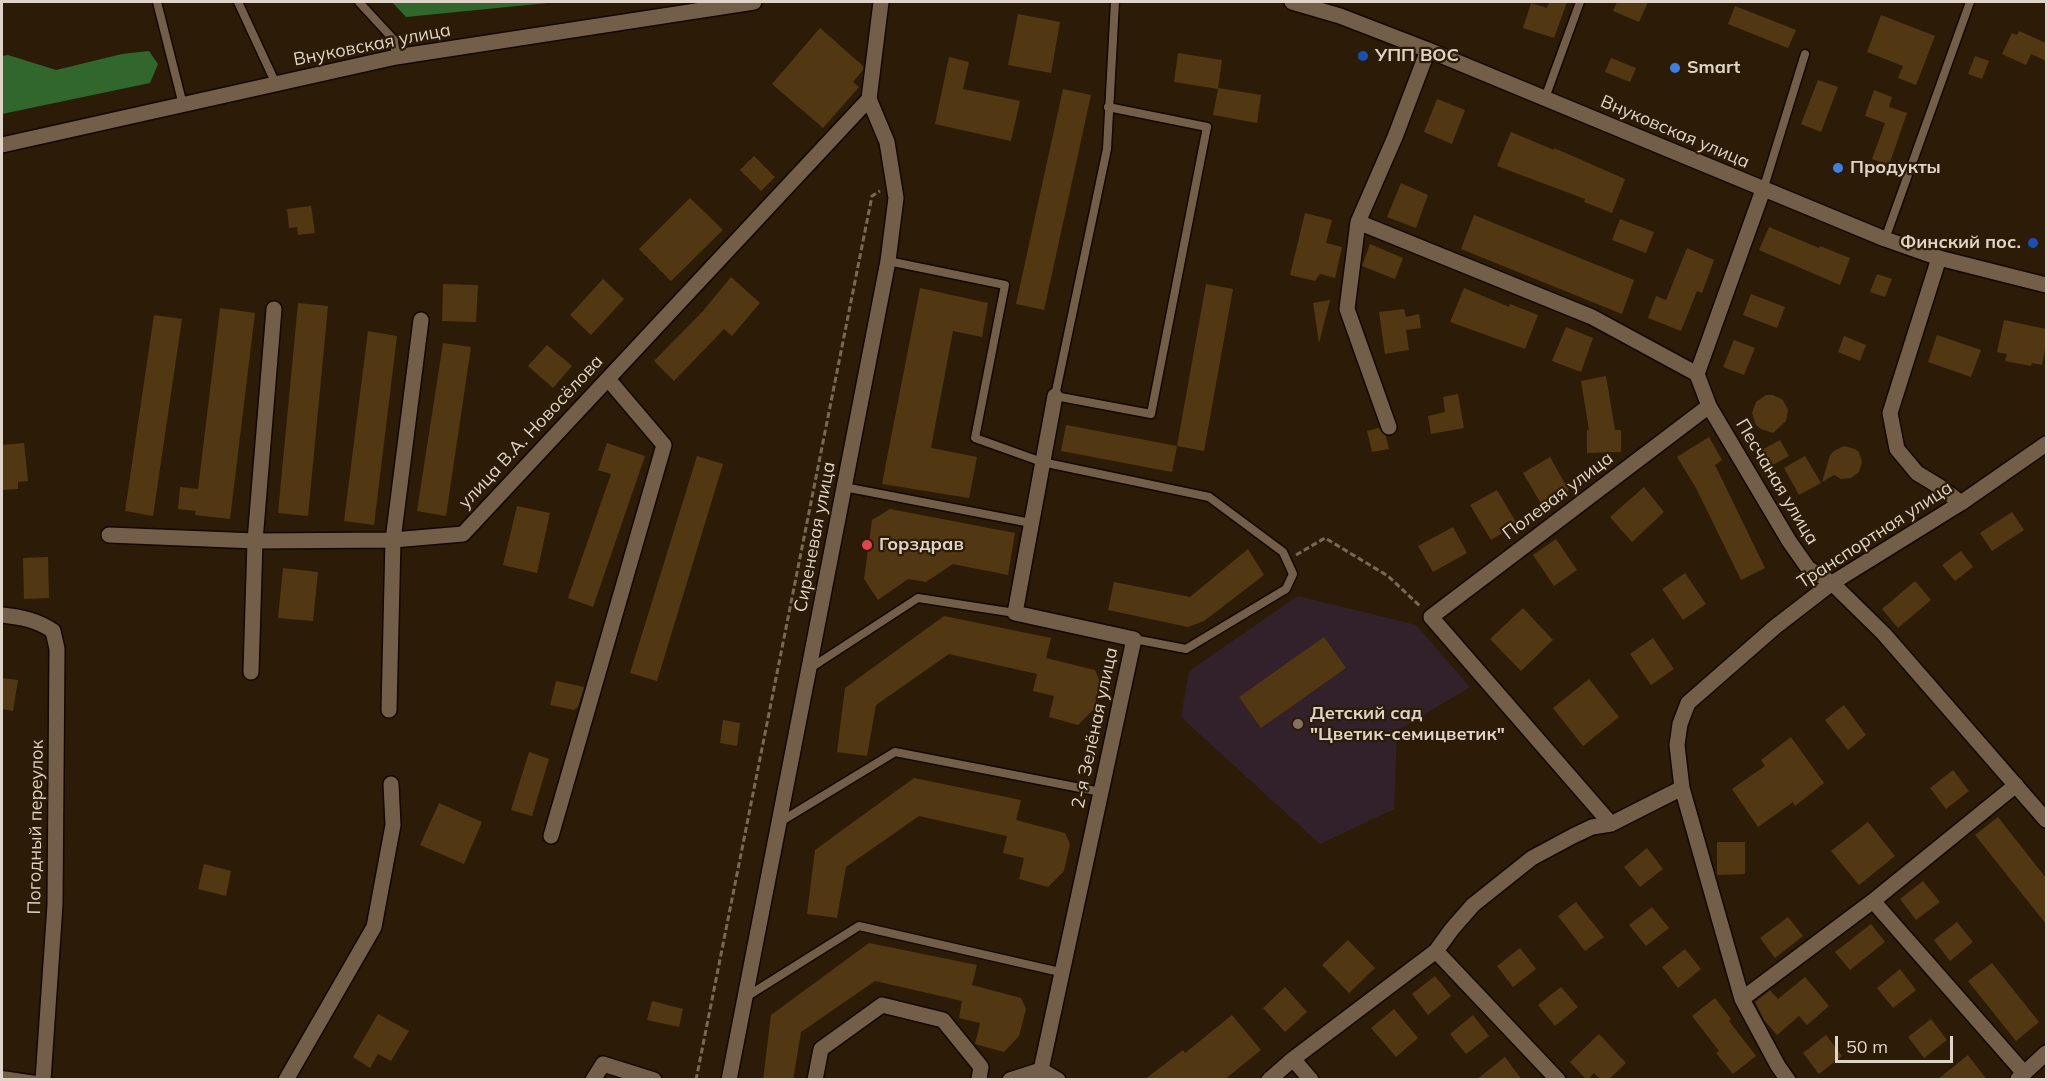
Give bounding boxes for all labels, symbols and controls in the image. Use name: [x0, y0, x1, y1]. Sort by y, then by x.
street label: Внуковская улица: [292, 19, 452, 71]
place label: УПП ВОС: [1375, 45, 1459, 67]
marker: УПП ВОС: [1356, 49, 1370, 63]
place label: Smart: [1687, 57, 1740, 79]
marker: Smart: [1668, 61, 1682, 75]
street label: Внуковская улица: [1597, 91, 1753, 173]
place label: Продукты: [1850, 157, 1941, 179]
marker: Продукты: [1831, 161, 1845, 175]
place label: Финский пос.: [1900, 232, 2021, 254]
marker: Финский пос.: [2026, 236, 2040, 250]
street label: улица В.А. Новосёлова: [454, 351, 608, 513]
street label: Песчаная улица: [1731, 415, 1823, 549]
street label: Полевая улица: [1499, 447, 1617, 545]
street label: Сиреневая улица: [790, 460, 840, 614]
street label: Транспортная улица: [1793, 477, 1957, 593]
place label: Горздрав: [879, 534, 964, 556]
marker: Горздрав: [860, 538, 874, 552]
street label: 2-я Зелёная улица: [1067, 645, 1123, 811]
place label: Детский сад "Цветик-семицветик": [1310, 703, 1505, 746]
marker: Детский сад "Цветик-семицветик": [1291, 717, 1305, 731]
street label: Погодный переулок: [24, 740, 48, 914]
scale bar: [1838, 1024, 1956, 1062]
text: 50 m: [1846, 1035, 1888, 1058]

